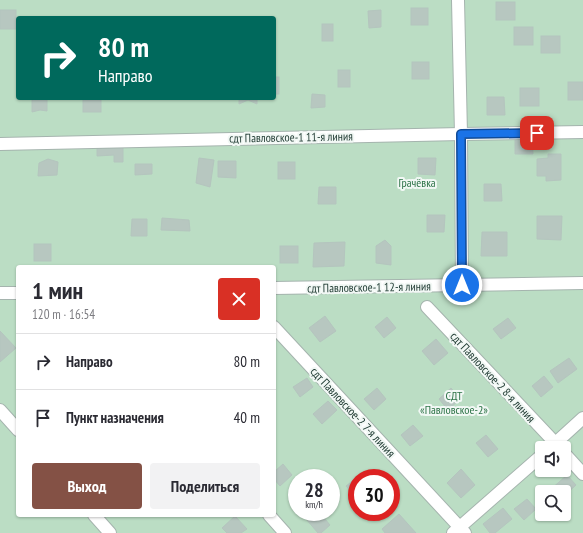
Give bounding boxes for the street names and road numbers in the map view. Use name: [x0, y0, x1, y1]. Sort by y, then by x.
street label: сдт Павловское-1 11-я линия: [229, 128, 353, 146]
street label: сдт Павловское-1 12-я линия: [307, 278, 431, 296]
street label: сдт Павловское-2 8-я линия: [447, 329, 539, 426]
street label: сдт Павловское-2 7-я линия: [307, 364, 399, 460]

